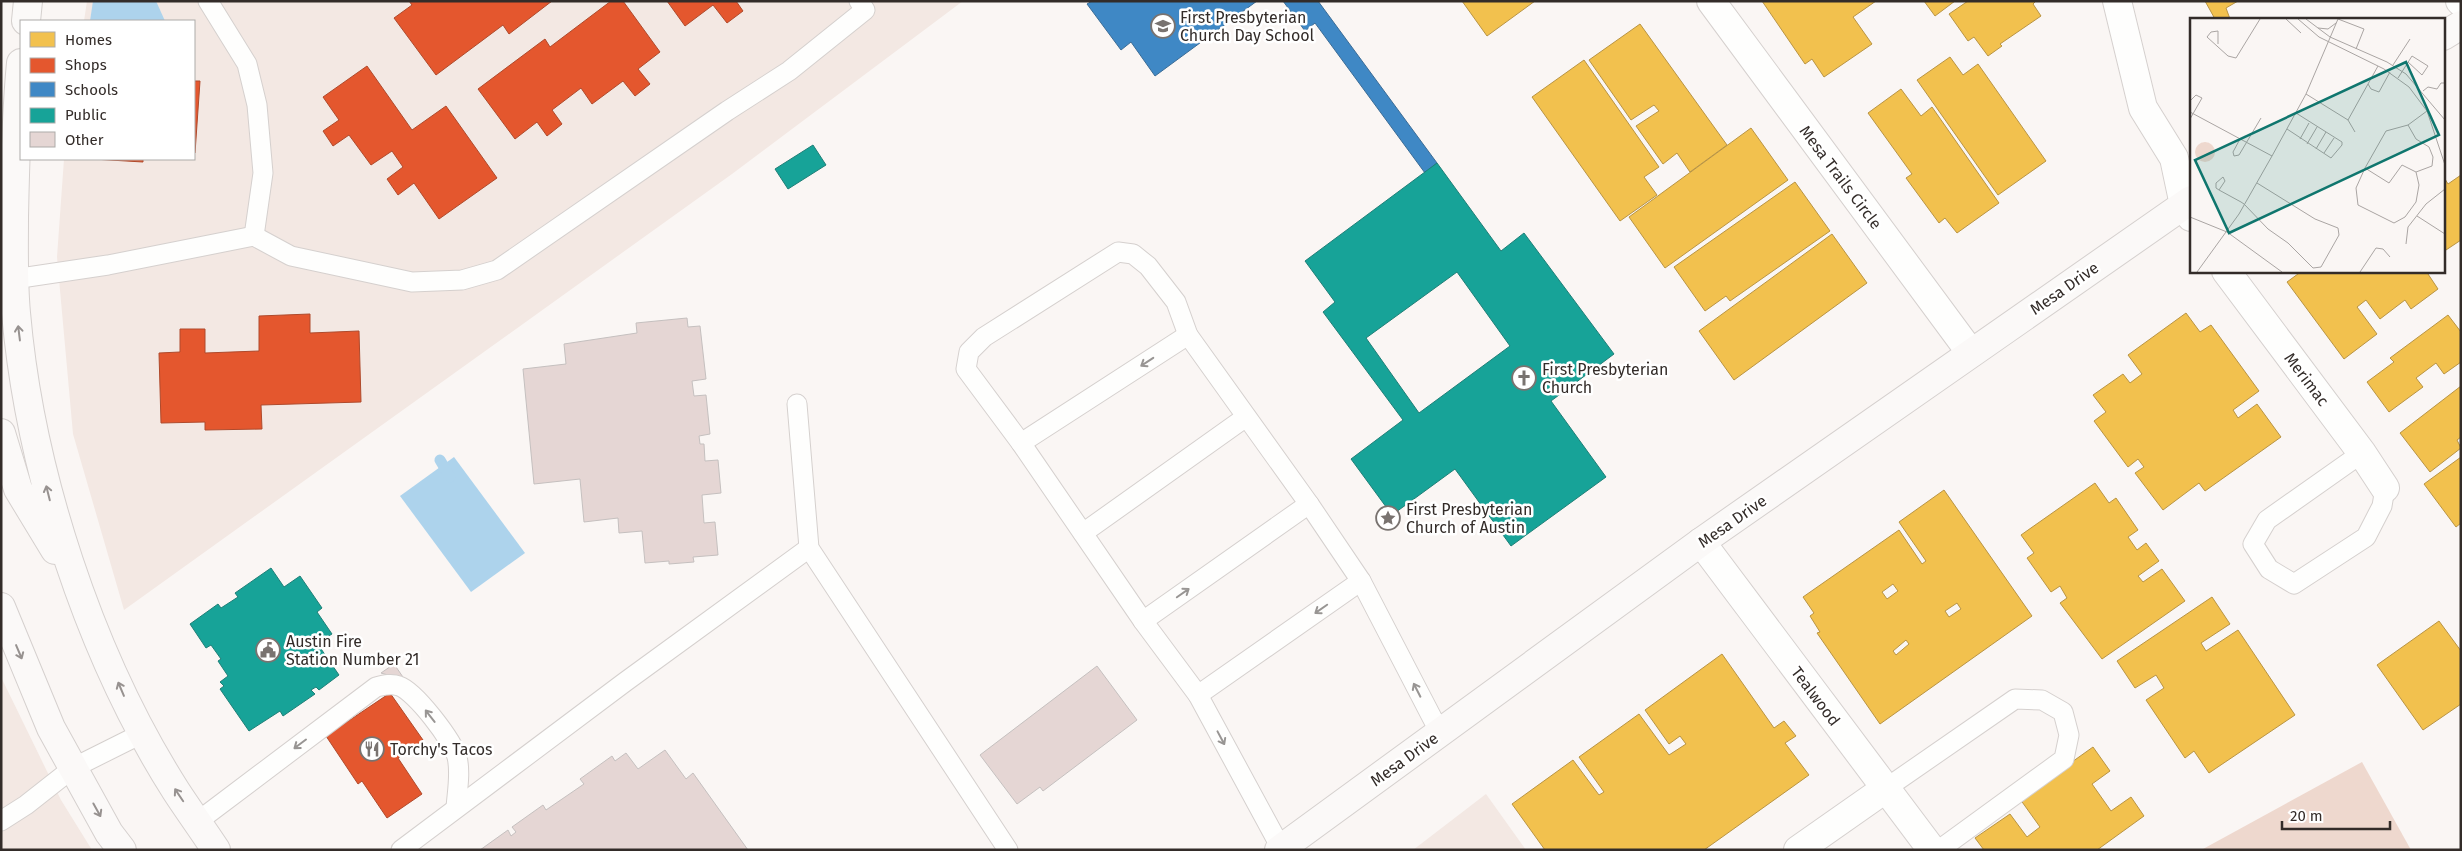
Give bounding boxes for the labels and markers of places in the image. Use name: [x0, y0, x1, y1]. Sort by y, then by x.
place label: First Presbyterian Church Day School: [1180, 8, 1315, 45]
school or university icon: First Presbyterian Church Day School: [1150, 13, 1176, 39]
place label: First Presbyterian Church: [1542, 360, 1668, 397]
church icon: First Presbyterian Church: [1511, 365, 1537, 391]
place label: First Presbyterian Church of Austin: [1406, 500, 1532, 537]
place icon: First Presbyterian Church of Austin: [1375, 505, 1401, 531]
place label: Austin Fire Station Number 21: [286, 632, 419, 669]
public building icon: Austin Fire Station Number 21: [255, 637, 281, 663]
restaurant icon: Torchy's Tacos: [359, 736, 385, 762]
place label: Torchy's Tacos: [390, 740, 493, 759]

